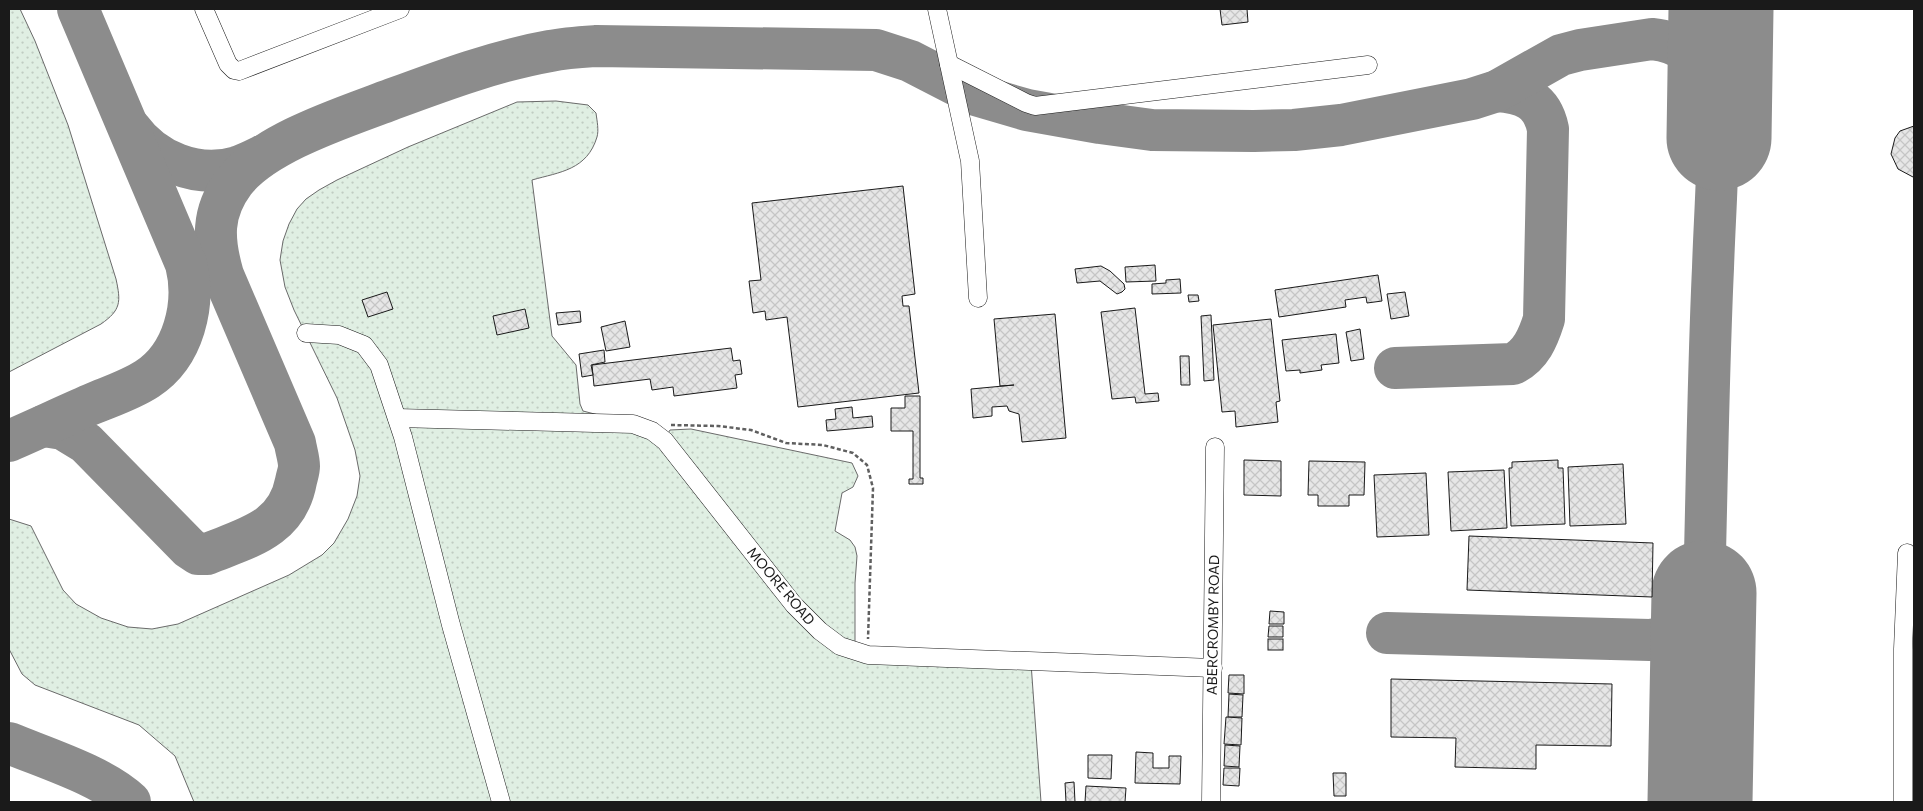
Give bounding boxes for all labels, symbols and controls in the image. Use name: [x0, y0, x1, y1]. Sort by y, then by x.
street label: MOORE ROAD: [744, 543, 819, 628]
street label: ABERCROMBY ROAD: [1203, 555, 1222, 695]

